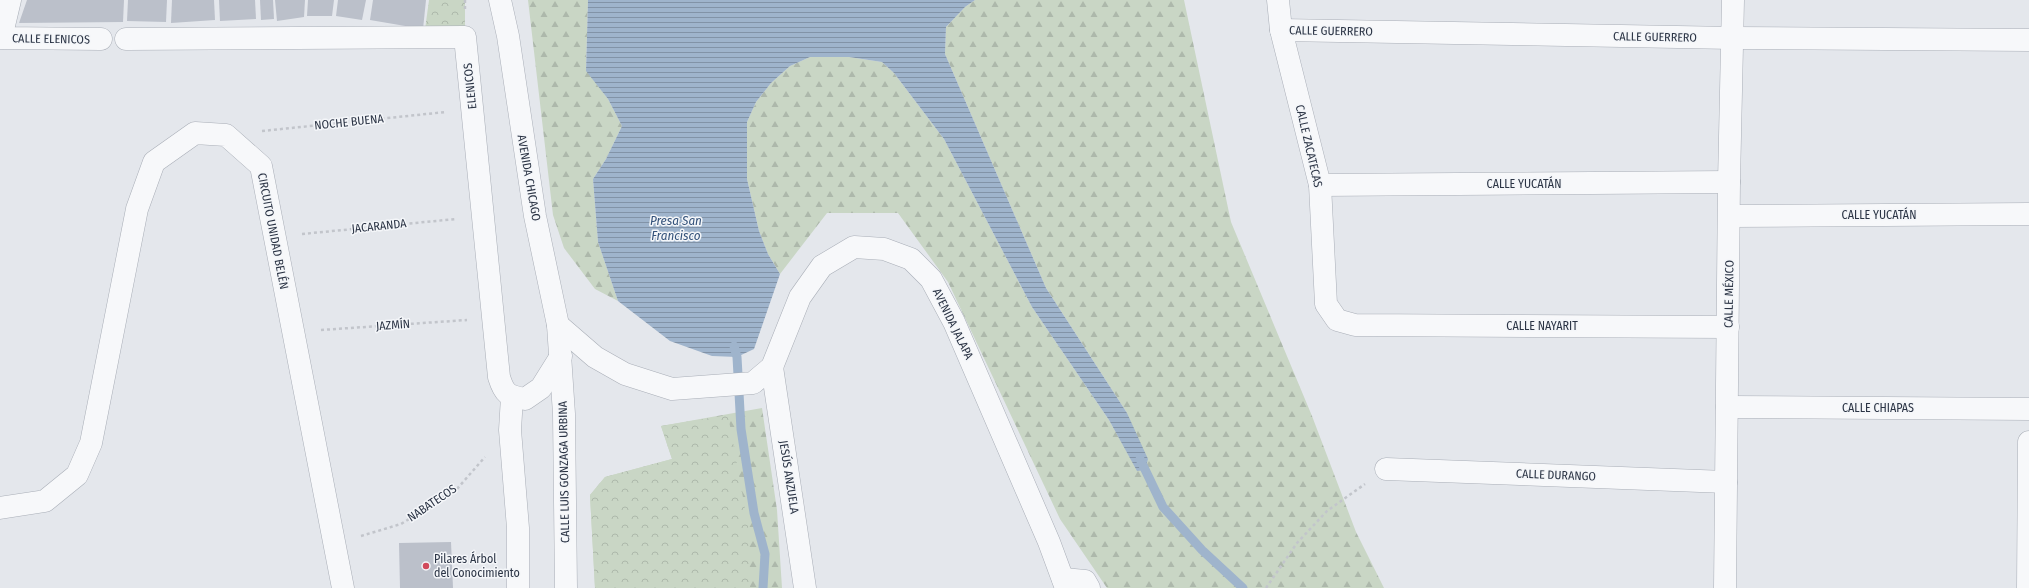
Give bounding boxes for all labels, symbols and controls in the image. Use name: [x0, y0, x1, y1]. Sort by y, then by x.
street label: CALLE GUERRERO: [1289, 23, 1373, 39]
street label: CALLE GUERRERO: [1613, 29, 1697, 45]
street label: CALLE ELENICOS: [12, 31, 90, 47]
street label: ELENICOS: [461, 62, 479, 110]
street label: CALLE ZACATECAS: [1293, 103, 1325, 189]
street label: NOCHE BUENA: [314, 111, 385, 133]
street label: AVENIDA CHICAGO: [515, 134, 543, 222]
street label: CIRCUITO UNIDAD BELÉN: [255, 171, 292, 290]
street label: CALLE YUCATÁN: [1487, 176, 1561, 191]
street label: CALLE YUCATÁN: [1842, 207, 1916, 222]
water label: Presa San Francisco: [650, 213, 702, 243]
street label: JACARANDA: [351, 216, 408, 236]
street label: CALLE MÉXICO: [1720, 260, 1737, 328]
street label: AVENIDA JALAPA: [930, 286, 977, 362]
street label: JAZMÍN: [375, 316, 411, 333]
street label: CALLE NAYARIT: [1506, 319, 1578, 333]
street label: CALLE LUIS GONZAGA URBINA: [556, 400, 572, 543]
street label: CALLE CHIAPAS: [1842, 401, 1914, 415]
street label: JESÚS ANZUELA: [776, 439, 803, 515]
street label: CALLE DURANGO: [1516, 467, 1596, 483]
street label: NABATECOS: [405, 481, 459, 525]
place label: Pilares Árbol del Conocimiento: [434, 551, 520, 580]
marker: Pilares Árbol del Conocimiento: [421, 561, 431, 571]

